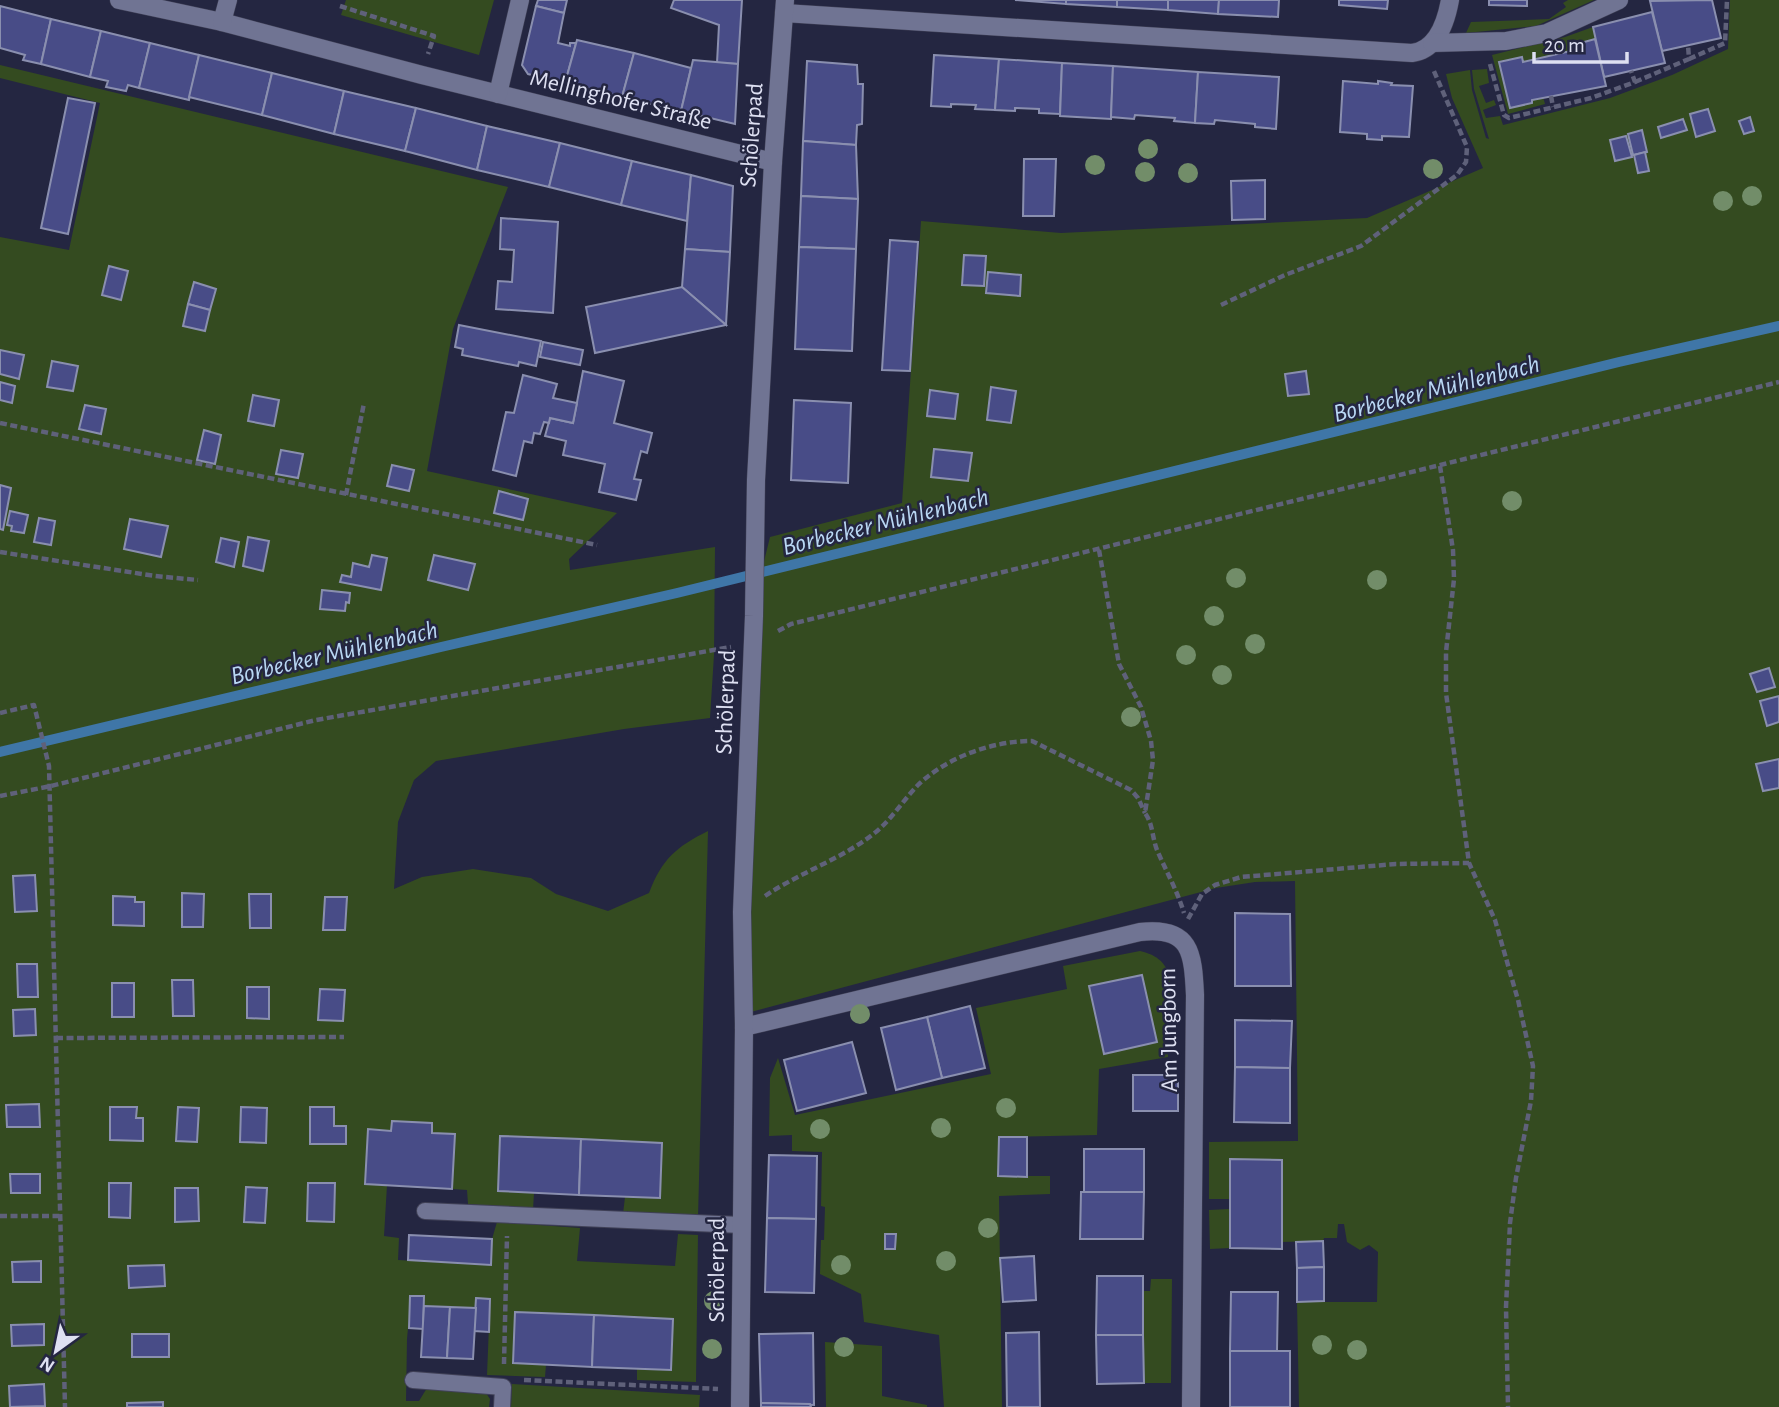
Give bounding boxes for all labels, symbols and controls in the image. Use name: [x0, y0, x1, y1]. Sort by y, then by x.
scale bar: [1534, 21, 1627, 65]
text: 20 m: [1544, 35, 1585, 56]
street label: Mellinghofer Straße: [527, 66, 714, 134]
street label: Schölerpad: [736, 82, 768, 188]
water label: Borbecker Mühlenbach: [1330, 351, 1542, 427]
water label: Borbecker Mühlenbach: [779, 484, 991, 560]
water label: Borbecker Mühlenbach: [228, 616, 440, 689]
street label: Schölerpad: [712, 649, 740, 755]
street label: Am Jungborn: [1156, 968, 1182, 1092]
street label: Schölerpad: [705, 1218, 729, 1322]
north arrow: [21, 1316, 91, 1386]
text: N: [37, 1352, 58, 1376]

